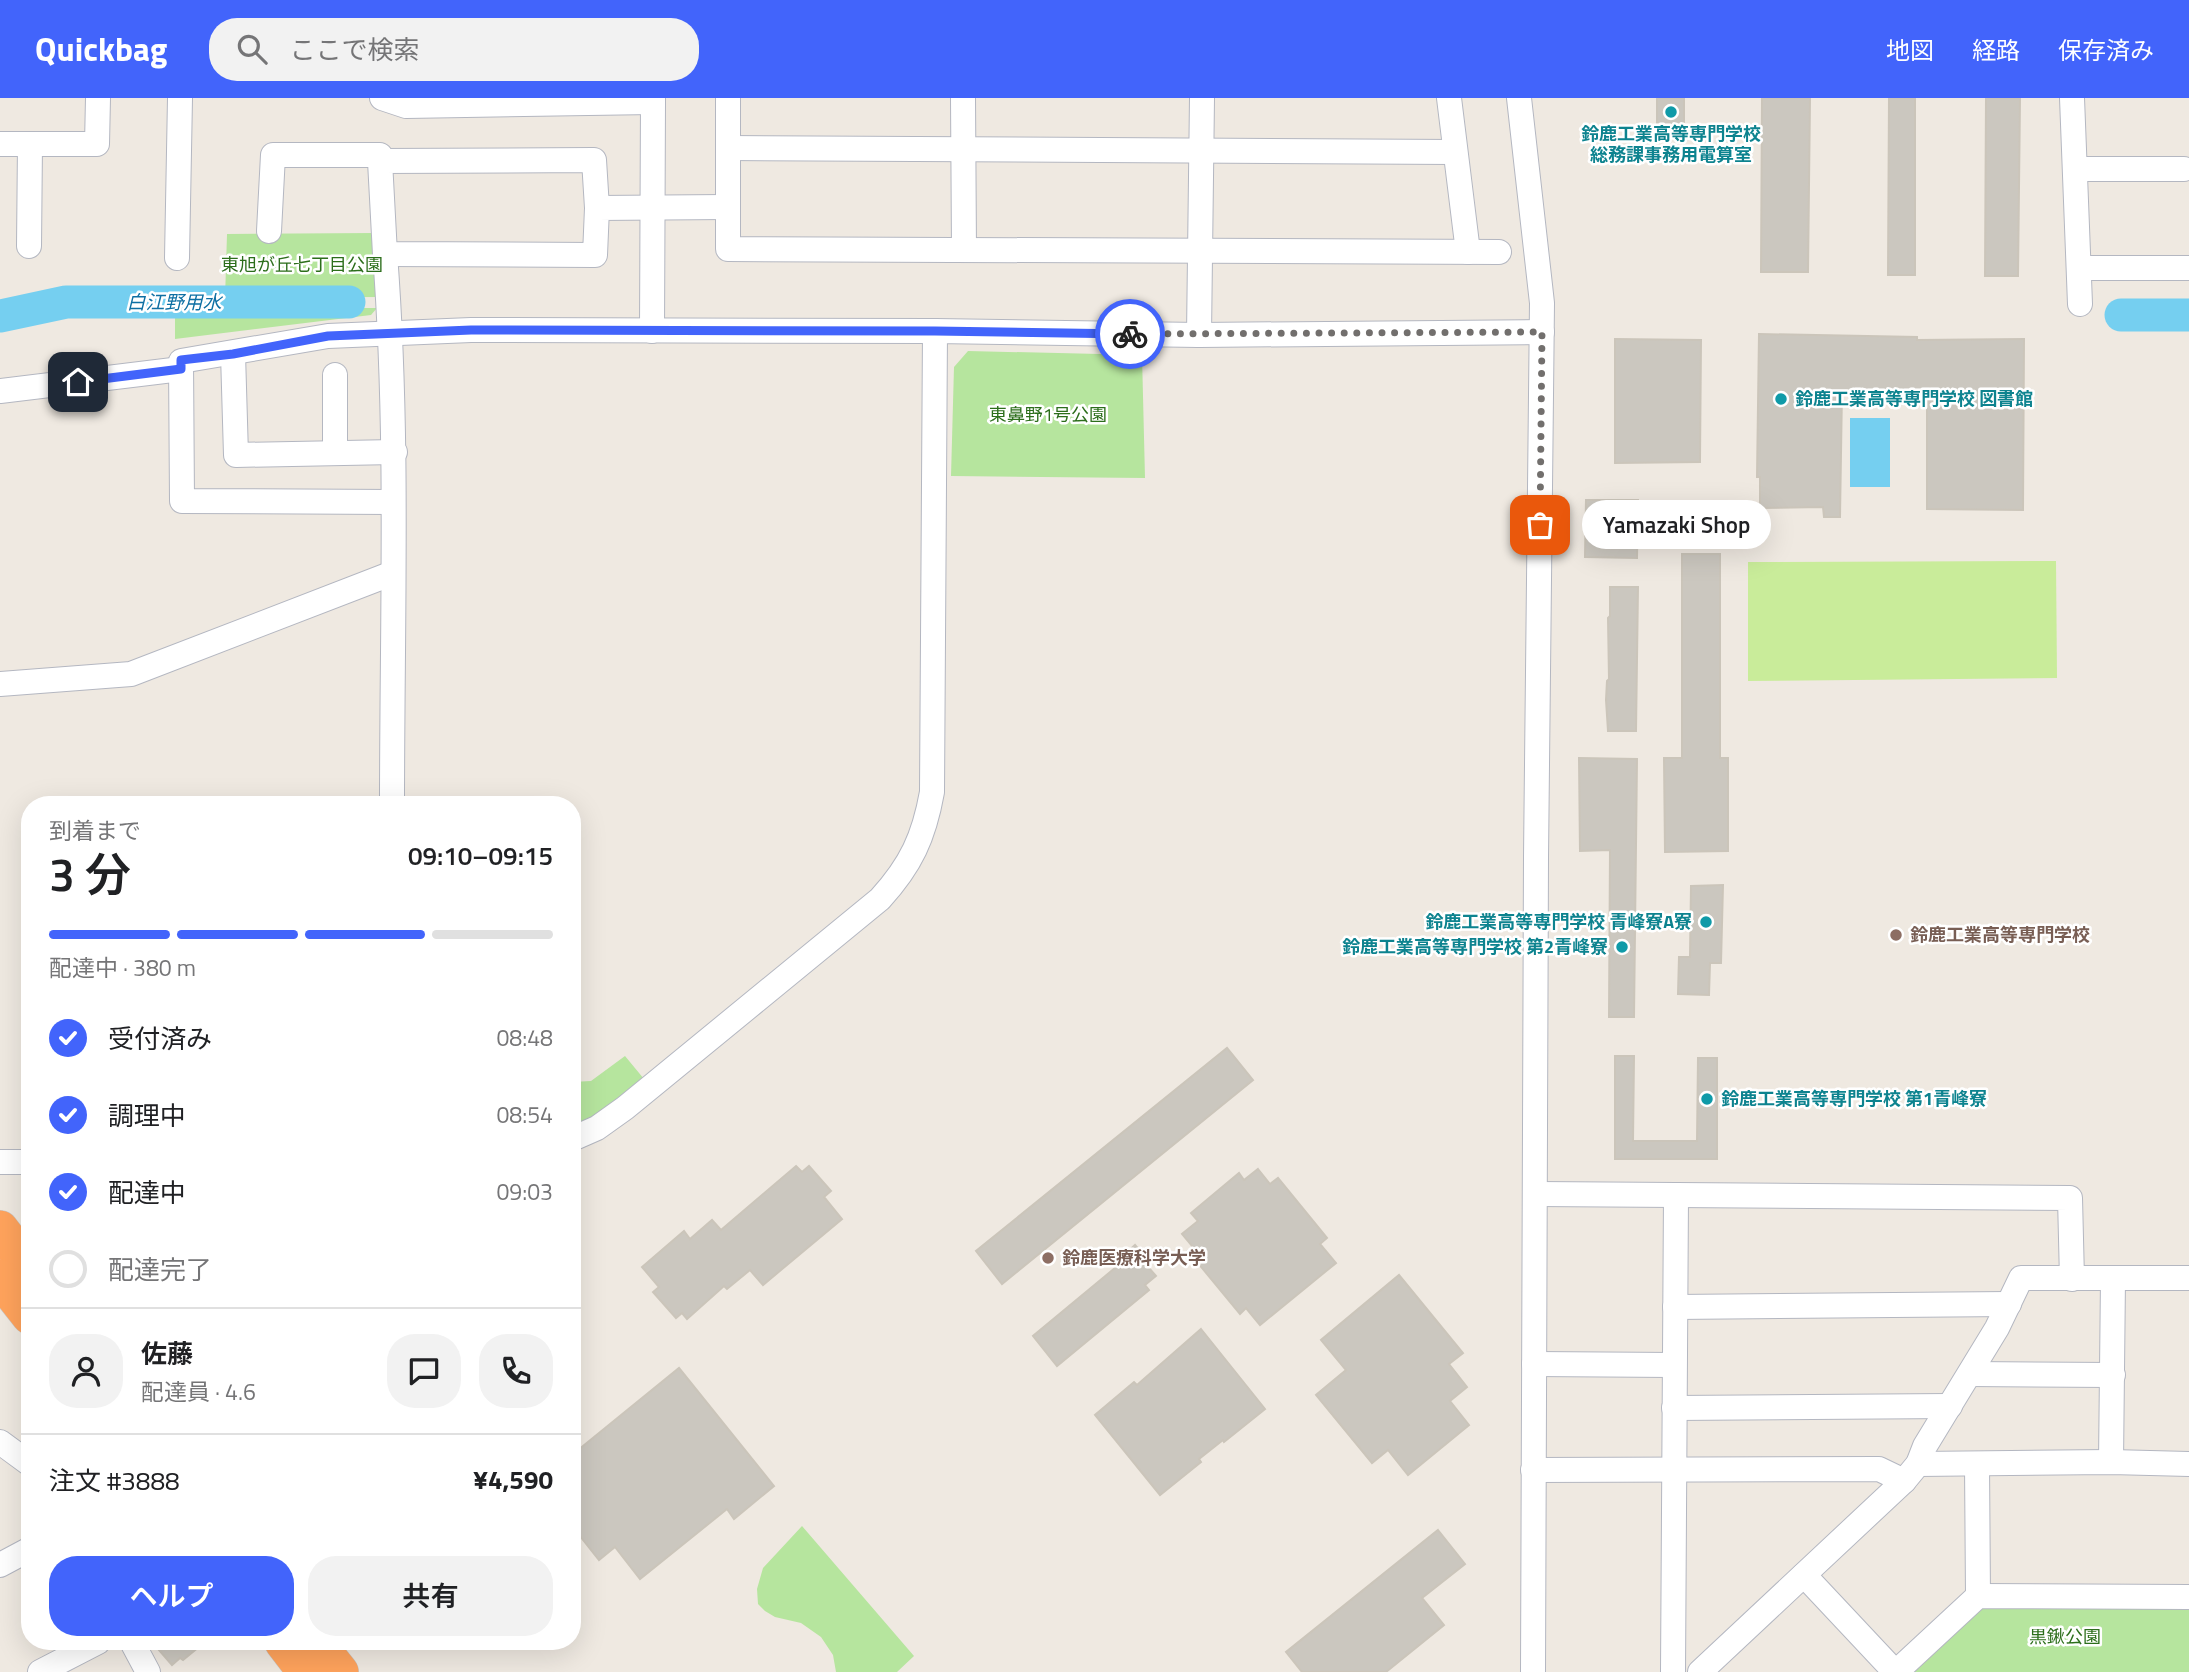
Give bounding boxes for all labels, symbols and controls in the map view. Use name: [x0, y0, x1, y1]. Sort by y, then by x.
search box: [209, 18, 699, 81]
text: Quickbag: [35, 24, 167, 74]
icon: search: [233, 30, 271, 68]
text: ここで検索: [289, 30, 419, 69]
text: 地図: [1886, 32, 1934, 68]
text: 経路: [1972, 32, 2020, 68]
text: 保存済み: [2058, 32, 2154, 68]
marker: 鈴鹿工業高等専門学校 総務課事務用電算室: [1663, 104, 1679, 120]
place label: 鈴鹿工業高等専門学校 総務課事務用電算室: [1581, 120, 1761, 168]
park label: 東旭が丘七丁目公園: [221, 251, 383, 278]
water label: 白江野用水: [126, 287, 223, 316]
courier: [1095, 299, 1165, 369]
icon: bike: [1111, 315, 1149, 353]
pin: [48, 352, 108, 412]
icon: home: [59, 363, 97, 401]
place label: 鈴鹿工業高等専門学校 図書館: [1795, 385, 2033, 412]
marker: 鈴鹿工業高等専門学校 図書館: [1773, 391, 1789, 407]
park label: 東鼻野1号公園: [989, 401, 1107, 428]
pin: [1510, 495, 1570, 555]
callout: Yamazaki Shop: [1582, 500, 1771, 550]
icon: bag: [1521, 506, 1559, 544]
text: Yamazaki Shop: [1603, 507, 1750, 542]
text: 到着まで: [49, 813, 141, 848]
text: 09:10–09:15: [408, 836, 553, 875]
text: 3 分: [49, 839, 131, 909]
place label: 鈴鹿工業高等専門学校 青峰寮A寮: [1425, 908, 1692, 935]
marker: 鈴鹿工業高等専門学校 青峰寮A寮: [1698, 914, 1714, 930]
place label: 鈴鹿工業高等専門学校: [1910, 921, 2090, 948]
marker: 鈴鹿工業高等専門学校: [1888, 927, 1904, 943]
place label: 鈴鹿工業高等専門学校 第2青峰寮: [1342, 933, 1608, 960]
marker: 鈴鹿工業高等専門学校 第2青峰寮: [1614, 939, 1630, 955]
text: 配達中 · 380 m: [49, 950, 196, 985]
icon: check: [49, 1019, 87, 1057]
text: 受付済み: [108, 1019, 212, 1058]
text: 08:48: [496, 1020, 553, 1055]
place label: 鈴鹿工業高等専門学校 第1青峰寮: [1721, 1085, 1987, 1112]
marker: 鈴鹿工業高等専門学校 第1青峰寮: [1699, 1091, 1715, 1107]
icon: check: [49, 1096, 87, 1134]
text: 調理中: [108, 1096, 186, 1135]
text: 08:54: [496, 1097, 553, 1132]
icon: check: [49, 1173, 87, 1211]
text: 配達中: [108, 1173, 186, 1212]
text: 09:03: [496, 1174, 553, 1209]
place label: 鈴鹿医療科学大学: [1062, 1244, 1206, 1271]
text: 配達完了: [108, 1250, 212, 1289]
marker: 鈴鹿医療科学大学: [1040, 1250, 1056, 1266]
button: person: [49, 1334, 123, 1408]
text: 佐藤: [141, 1334, 193, 1373]
button: chat: [387, 1334, 461, 1408]
button: phone: [479, 1334, 553, 1408]
text: 配達員 · 4.6: [141, 1374, 256, 1409]
text: ¥4,590: [473, 1460, 553, 1499]
text: 注文 #3888: [49, 1461, 180, 1500]
button: ヘルプ: [49, 1556, 294, 1636]
button: 共有: [308, 1556, 553, 1636]
park label: 黒鍬公園: [2029, 1623, 2101, 1650]

